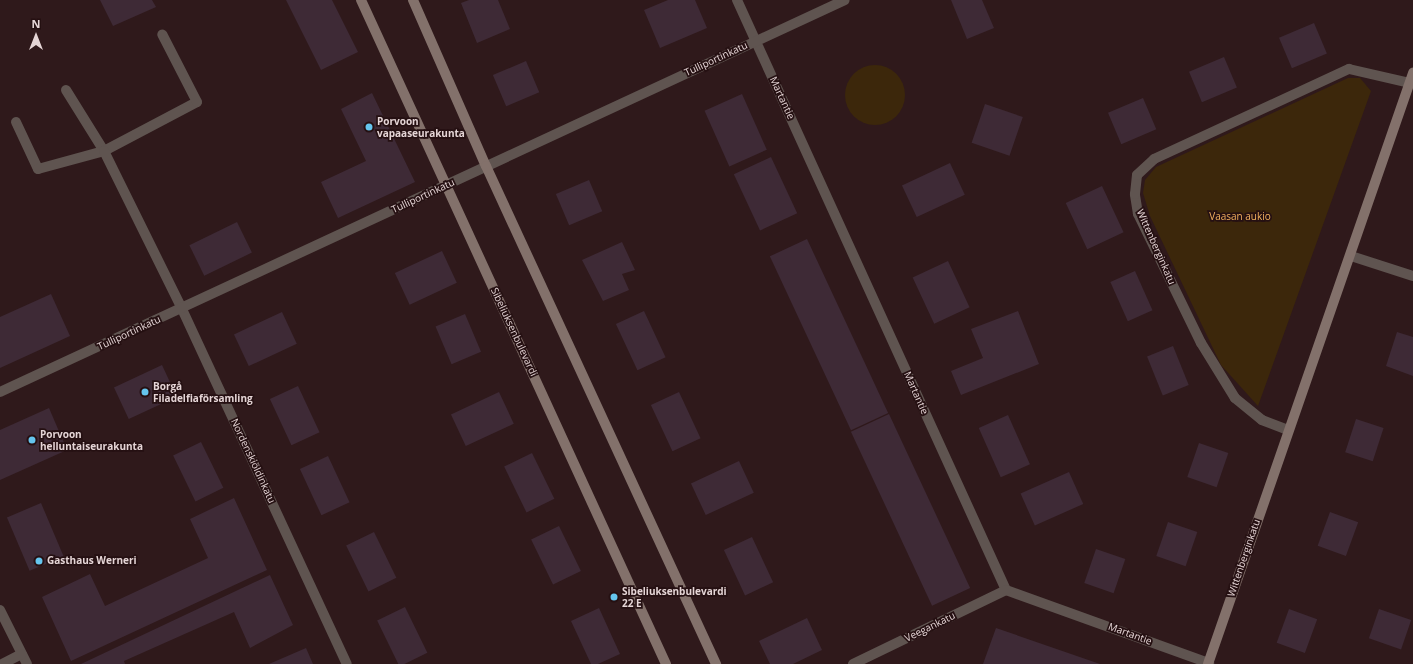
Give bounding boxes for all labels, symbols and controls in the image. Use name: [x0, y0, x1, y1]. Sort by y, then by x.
north arrow: [16, 16, 56, 56]
text: N: [32, 16, 40, 31]
street label: Tulliportinkatu: [683, 39, 749, 79]
street label: Martantie: [767, 75, 797, 121]
place label: Porvoon vapaaseurakunta: [377, 115, 465, 138]
marker: Porvoon vapaaseurakunta: [364, 122, 374, 132]
street label: Tulliportinkatu: [390, 176, 456, 216]
street label: Wittenberginkatu: [1134, 208, 1178, 286]
park label: Vaasan aukio: [1209, 211, 1271, 223]
street label: Sibeliuksenbulevardi: [488, 286, 540, 378]
street label: Tulliportinkatu: [96, 313, 162, 353]
street label: Martantie: [901, 370, 931, 416]
place label: Borgå Filadelfiaförsamling: [153, 380, 253, 404]
marker: Borgå Filadelfiaförsamling: [140, 387, 150, 397]
street label: Nordenskiöldinkatu: [228, 417, 278, 505]
place label: Porvoon helluntaiseurakunta: [40, 428, 143, 452]
marker: Porvoon helluntaiseurakunta: [27, 435, 37, 445]
street label: Wittenberginkatu: [1225, 518, 1263, 598]
place label: Gasthaus Werneri: [47, 555, 137, 567]
marker: Gasthaus Werneri: [34, 556, 44, 566]
place label: Sibeliuksenbulevardi 22 E: [622, 585, 727, 608]
marker: Sibeliuksenbulevardi 22 E: [609, 592, 619, 602]
street label: Veegankatu: [903, 610, 957, 644]
street label: Martantie: [1107, 621, 1153, 647]

